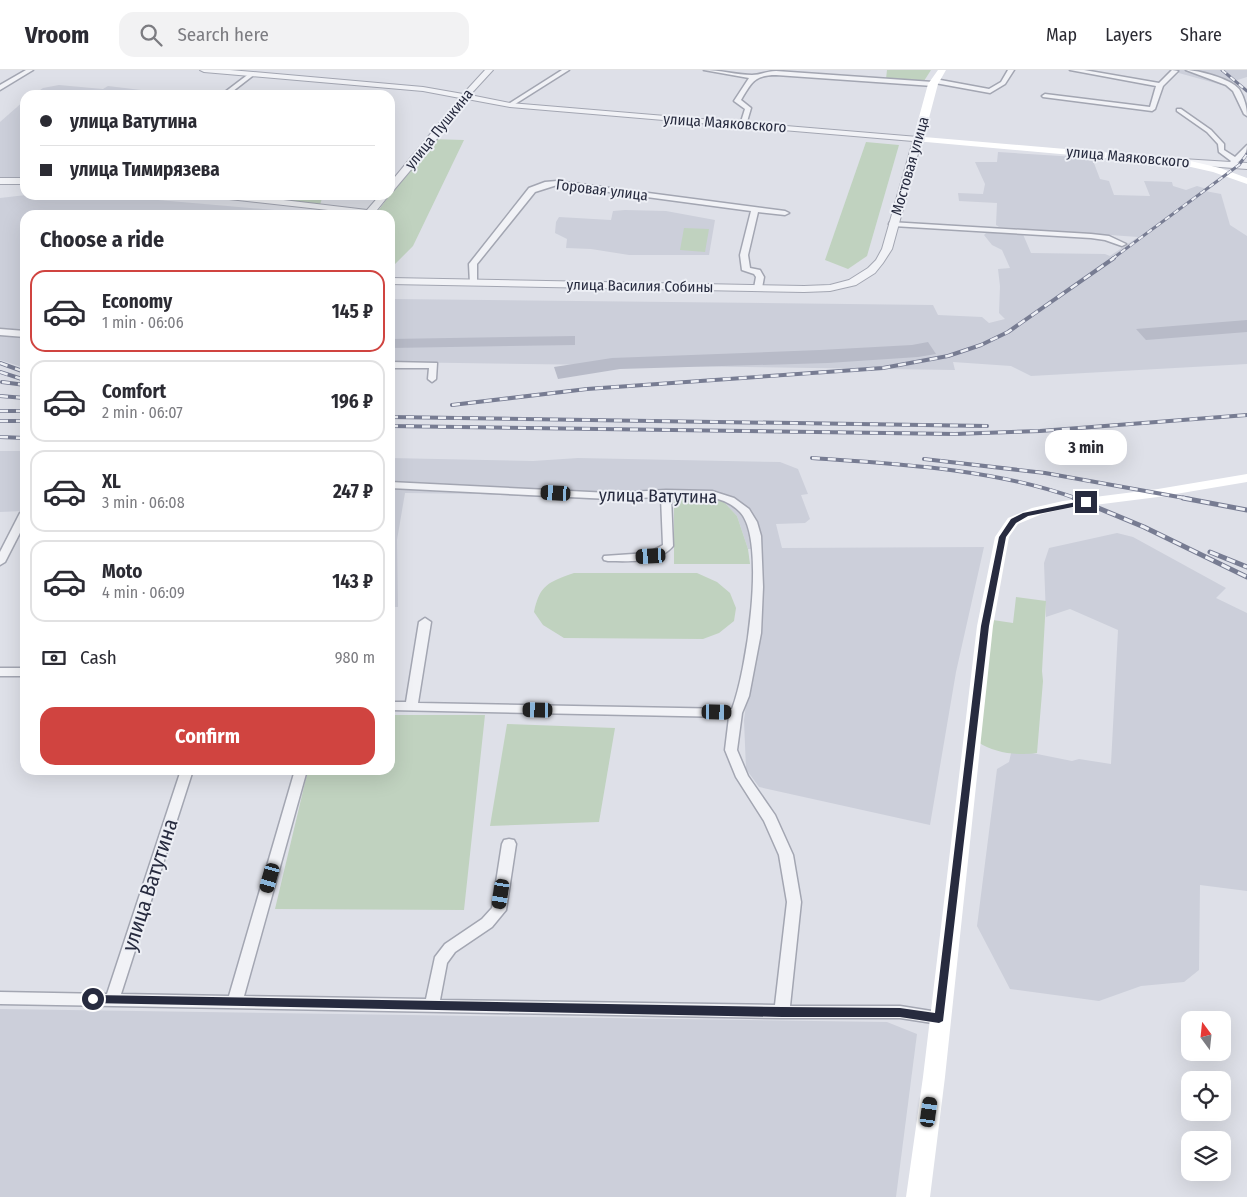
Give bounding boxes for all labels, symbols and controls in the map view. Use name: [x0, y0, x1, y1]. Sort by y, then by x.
search box: [119, 12, 469, 57]
text: Vroom: [25, 21, 89, 49]
icon: search: [137, 21, 165, 49]
text: Search here: [177, 23, 269, 46]
text: Map: [1046, 24, 1077, 46]
text: Layers: [1105, 24, 1152, 46]
text: Share: [1180, 24, 1222, 46]
street label: улица Пушкина: [401, 85, 477, 173]
text: улица Ватутина: [70, 110, 197, 133]
street label: улица Маяковского: [663, 110, 787, 136]
street label: Мостовая улица: [887, 115, 933, 217]
street label: улица Маяковского: [1066, 143, 1190, 171]
text: улица Тимирязева: [70, 158, 220, 181]
street label: Горовая улица: [555, 175, 649, 205]
text: Choose a ride: [40, 226, 164, 253]
street label: улица Василия Собины: [566, 276, 714, 296]
icon: car: [42, 289, 87, 334]
text: Economy: [102, 290, 172, 313]
text: 145 ₽: [332, 300, 373, 323]
text: 1 min · 06:06: [102, 313, 184, 332]
icon: car: [42, 379, 87, 424]
text: Comfort: [102, 380, 166, 403]
text: 196 ₽: [331, 390, 373, 413]
text: 2 min · 06:07: [102, 403, 183, 422]
callout: 3 min: [1045, 430, 1127, 464]
text: 3 min: [1068, 438, 1104, 457]
icon: car: [42, 469, 87, 514]
text: XL: [102, 470, 121, 493]
text: 247 ₽: [333, 480, 373, 503]
street label: улица Ватутина: [599, 484, 718, 508]
car: [540, 485, 571, 501]
route end: [1075, 491, 1097, 513]
text: 3 min · 06:08: [102, 493, 185, 512]
car: [635, 548, 666, 564]
icon: car: [42, 559, 87, 604]
text: Moto: [102, 560, 142, 583]
text: 143 ₽: [332, 570, 373, 593]
text: 4 min · 06:09: [102, 583, 185, 602]
icon: cash: [40, 644, 68, 672]
text: Cash: [80, 646, 117, 669]
text: 980 m: [335, 648, 375, 667]
car: [522, 702, 553, 718]
car: [701, 704, 732, 720]
button: Confirm: [40, 707, 375, 765]
street label: улица Ватутина: [116, 815, 184, 955]
car: [258, 862, 281, 894]
car: [491, 878, 510, 910]
route start: [82, 988, 104, 1010]
north arrow: [1181, 1011, 1231, 1061]
map controls: [1181, 1011, 1231, 1181]
button: locate: [1181, 1071, 1231, 1121]
car: [919, 1096, 938, 1128]
button: layers: [1181, 1131, 1231, 1181]

